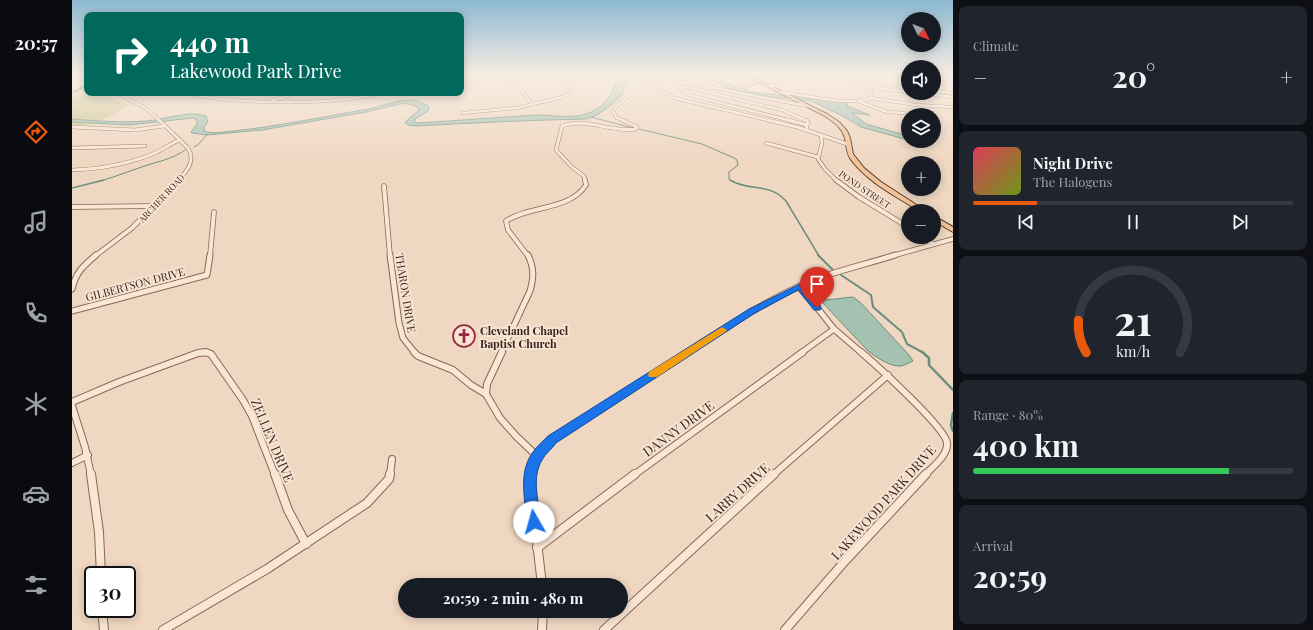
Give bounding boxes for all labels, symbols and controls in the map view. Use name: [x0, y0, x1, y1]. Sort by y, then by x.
north arrow: [901, 12, 941, 52]
map controls: [901, 12, 941, 244]
text: 440 m: [170, 23, 250, 60]
icon: right: [104, 28, 156, 80]
text: 20:57: [15, 31, 57, 55]
text: Climate: [973, 37, 1019, 54]
text: 20°: [1112, 56, 1155, 96]
text: Lakewood Park Drive: [170, 59, 342, 83]
button: sound: [901, 60, 941, 100]
text: −: [973, 62, 987, 92]
text: +: [1280, 62, 1293, 92]
button: layers: [901, 108, 941, 148]
icon: directions: [22, 118, 50, 146]
text: Night Drive: [1033, 153, 1113, 173]
button: +: [901, 156, 941, 196]
street label: POND STREET: [837, 167, 893, 211]
street label: ARCHER ROAD: [135, 171, 187, 226]
text: The Halogens: [1033, 173, 1112, 190]
button: −: [901, 204, 941, 244]
icon: music: [22, 208, 50, 236]
icon: previous: [1015, 211, 1037, 233]
icon: pause: [1122, 211, 1144, 233]
icon: next: [1229, 211, 1251, 233]
street label: THARON DRIVE: [392, 252, 420, 334]
street label: GILBERTSON DRIVE: [84, 263, 187, 304]
pin: [800, 267, 834, 308]
icon: arrive: [806, 273, 828, 295]
text: 21: [1114, 291, 1152, 346]
icon: phone: [22, 299, 50, 327]
church icon: Cleveland Chapel Baptist Church: [451, 323, 477, 349]
place label: Cleveland Chapel Baptist Church: [480, 323, 569, 351]
text: km/h: [1116, 342, 1151, 361]
icon: climate: [22, 390, 50, 418]
street label: ZELLEN DRIVE: [248, 395, 298, 485]
street label: DANNY DRIVE: [639, 396, 717, 460]
text: Range · 80%: [973, 406, 1043, 423]
text: 400 km: [973, 425, 1079, 465]
street label: LAKEWOOD PARK DRIVE: [827, 441, 939, 563]
street label: LARRY DRIVE: [701, 459, 773, 525]
icon: car: [22, 480, 50, 508]
position arrow: [513, 501, 555, 543]
text: Arrival: [973, 537, 1013, 554]
text: 20:59: [973, 556, 1047, 596]
speed limit sign: 30: [84, 566, 136, 618]
icon: filters: [22, 571, 50, 599]
text: 20:59 · 2 min · 480 m: [443, 588, 583, 608]

